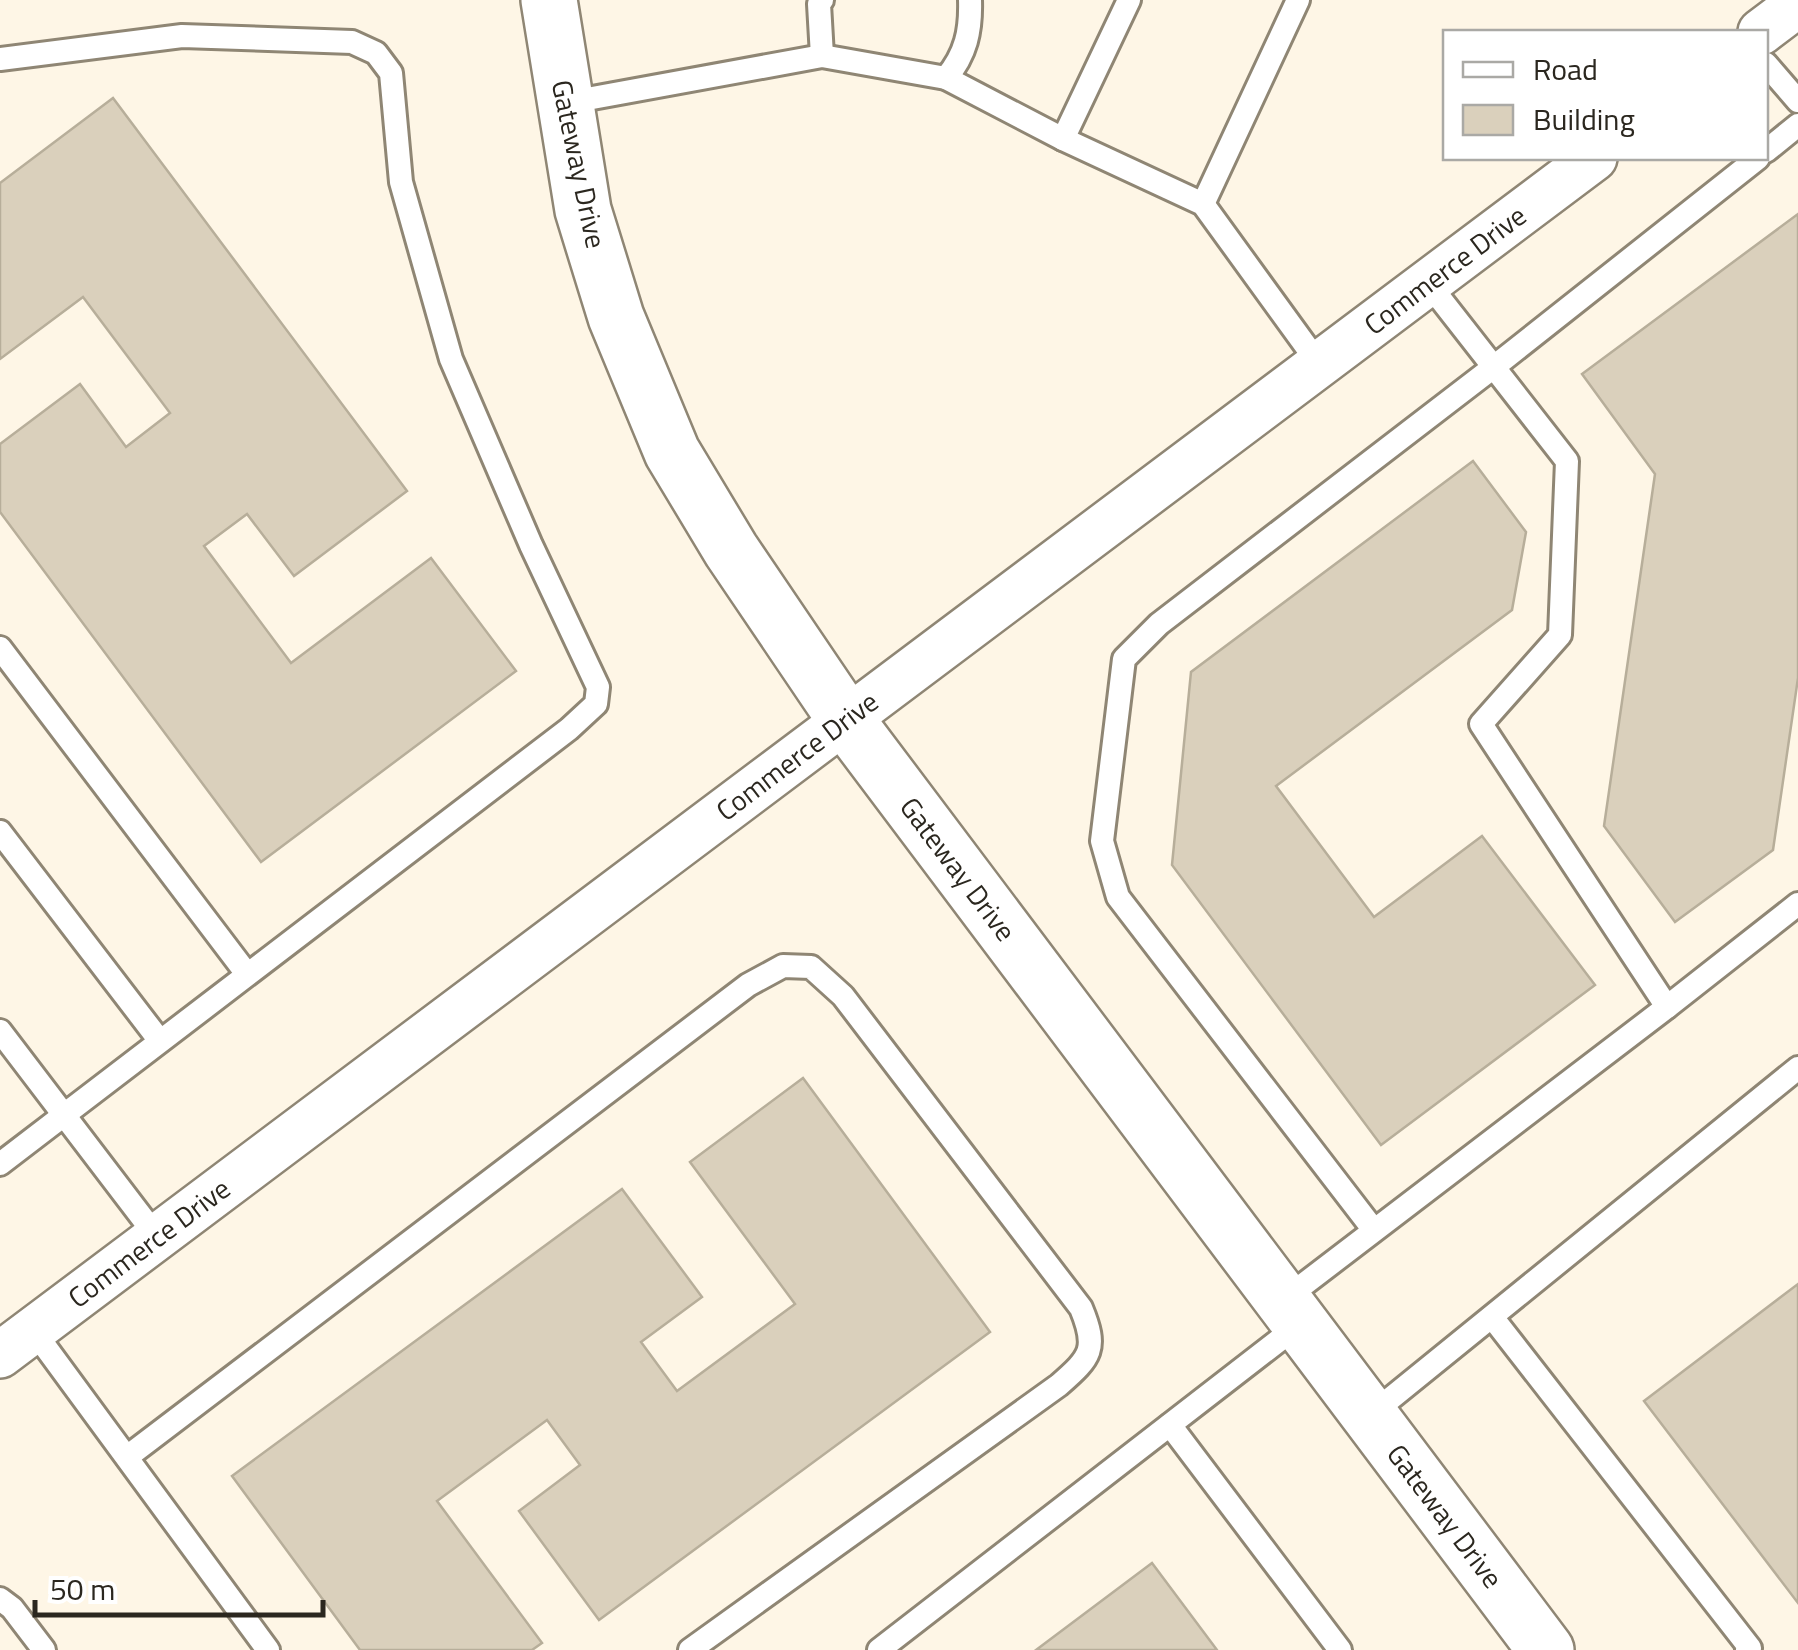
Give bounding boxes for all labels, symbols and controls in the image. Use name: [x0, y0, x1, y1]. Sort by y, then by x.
legend: [1443, 30, 1768, 160]
text: Road: [1533, 46, 1598, 92]
street label: Gateway Drive: [541, 76, 618, 252]
text: Building: [1533, 96, 1635, 142]
street label: Commerce Drive: [1354, 194, 1535, 345]
street label: Commerce Drive: [706, 680, 887, 831]
street label: Gateway Drive: [890, 787, 1027, 950]
street label: Commerce Drive: [58, 1167, 239, 1318]
street label: Gateway Drive: [1377, 1434, 1514, 1597]
scale bar: [35, 1555, 322, 1617]
text: 50 m: [50, 1566, 115, 1612]

